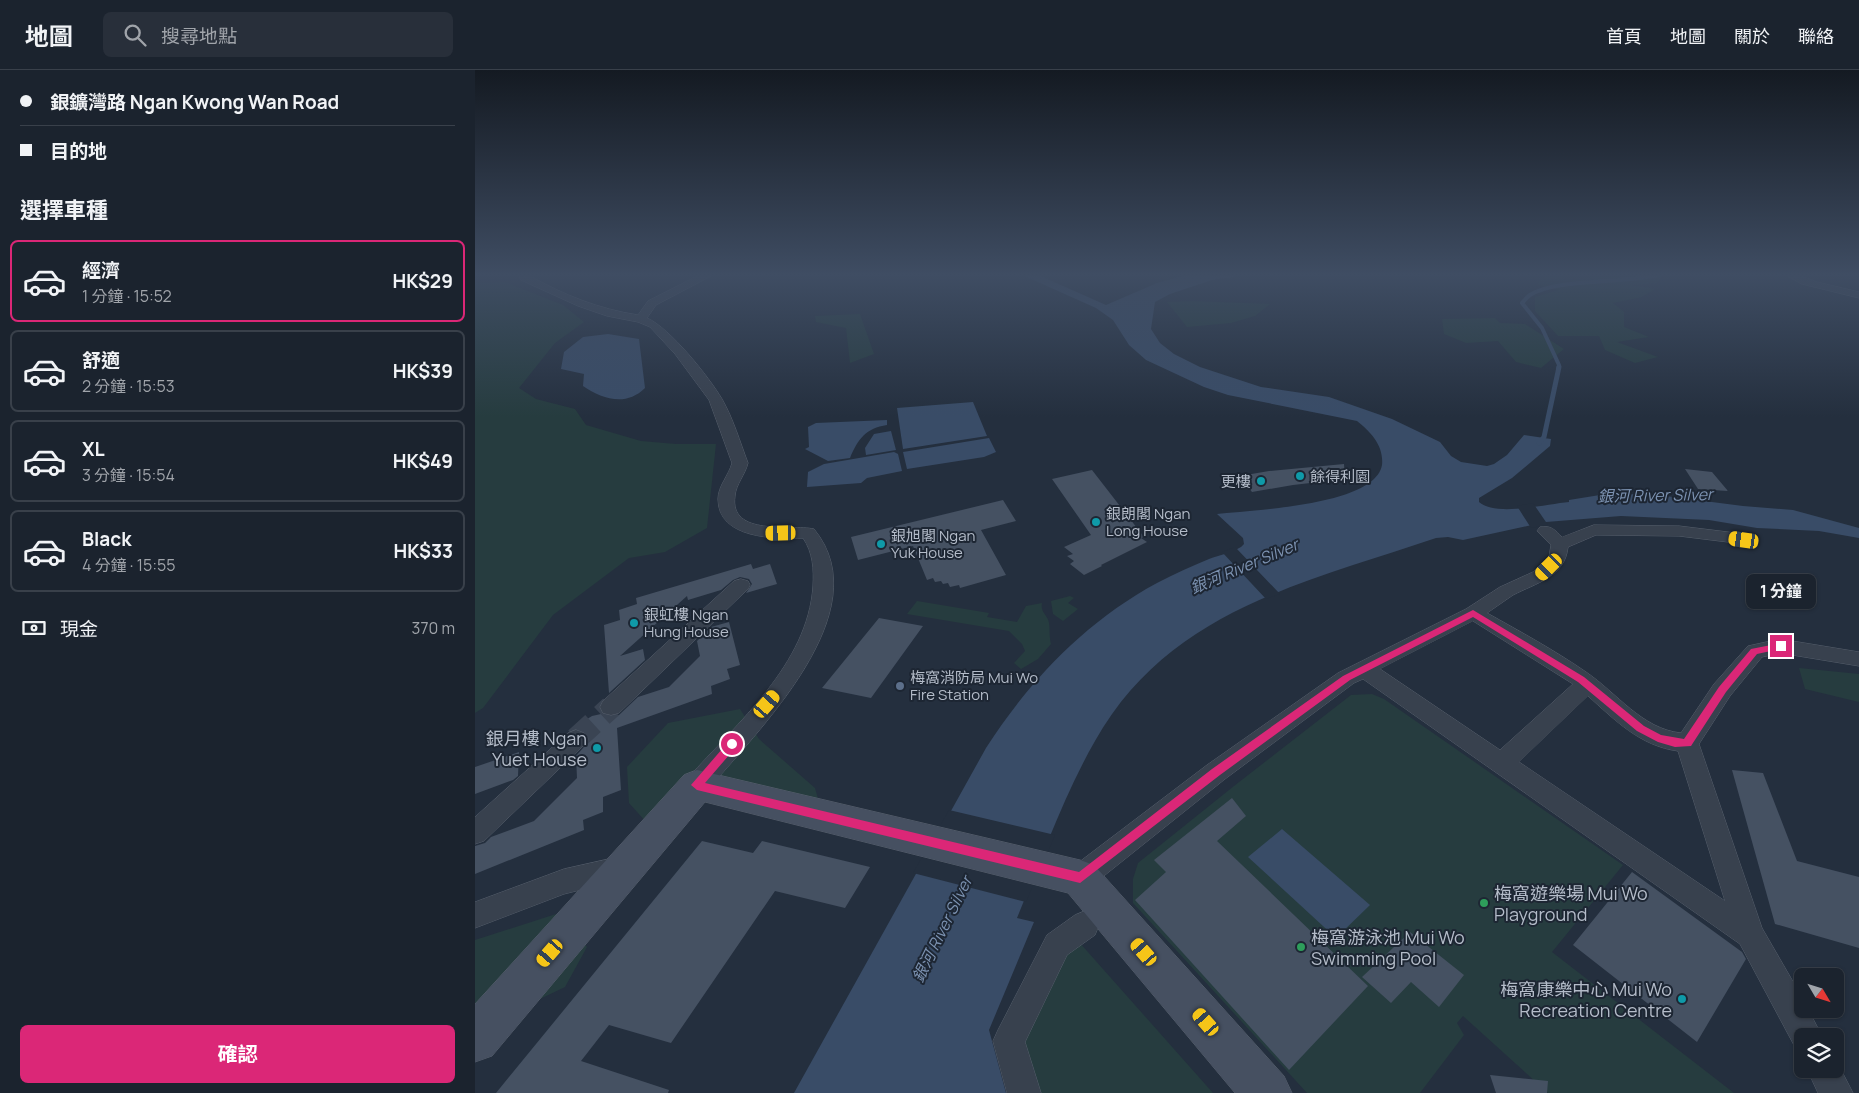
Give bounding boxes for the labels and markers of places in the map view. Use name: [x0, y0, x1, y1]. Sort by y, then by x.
place label: 餘得利園: [1310, 466, 1370, 487]
marker: 餘得利園: [1294, 470, 1306, 482]
place label: 更樓: [1221, 471, 1251, 492]
marker: 更樓: [1255, 475, 1267, 487]
place label: 銀朗閣 Ngan Long House: [1106, 503, 1190, 541]
marker: 銀朗閣 Ngan Long House: [1090, 516, 1102, 528]
place label: 銀旭閣 Ngan Yuk House: [891, 525, 975, 563]
marker: 銀旭閣 Ngan Yuk House: [875, 538, 887, 550]
place label: 銀虹樓 Ngan Hung House: [644, 604, 729, 642]
marker: 銀虹樓 Ngan Hung House: [628, 617, 640, 629]
place label: 梅窩消防局 Mui Wo Fire Station: [910, 667, 1038, 705]
marker: 梅窩消防局 Mui Wo Fire Station: [894, 680, 906, 692]
place label: 銀月樓 Ngan Yuet House: [486, 726, 587, 771]
marker: 銀月樓 Ngan Yuet House: [591, 742, 603, 754]
place label: 梅窩遊樂場 Mui Wo Playground: [1494, 881, 1648, 926]
marker: 梅窩遊樂場 Mui Wo Playground: [1478, 897, 1490, 909]
place label: 梅窩游泳池 Mui Wo Swimming Pool: [1311, 925, 1465, 970]
marker: 梅窩游泳池 Mui Wo Swimming Pool: [1295, 941, 1307, 953]
place label: 梅窩康樂中心 Mui Wo Recreation Centre: [1500, 977, 1672, 1022]
marker: 梅窩康樂中心 Mui Wo Recreation Centre: [1676, 993, 1688, 1005]

